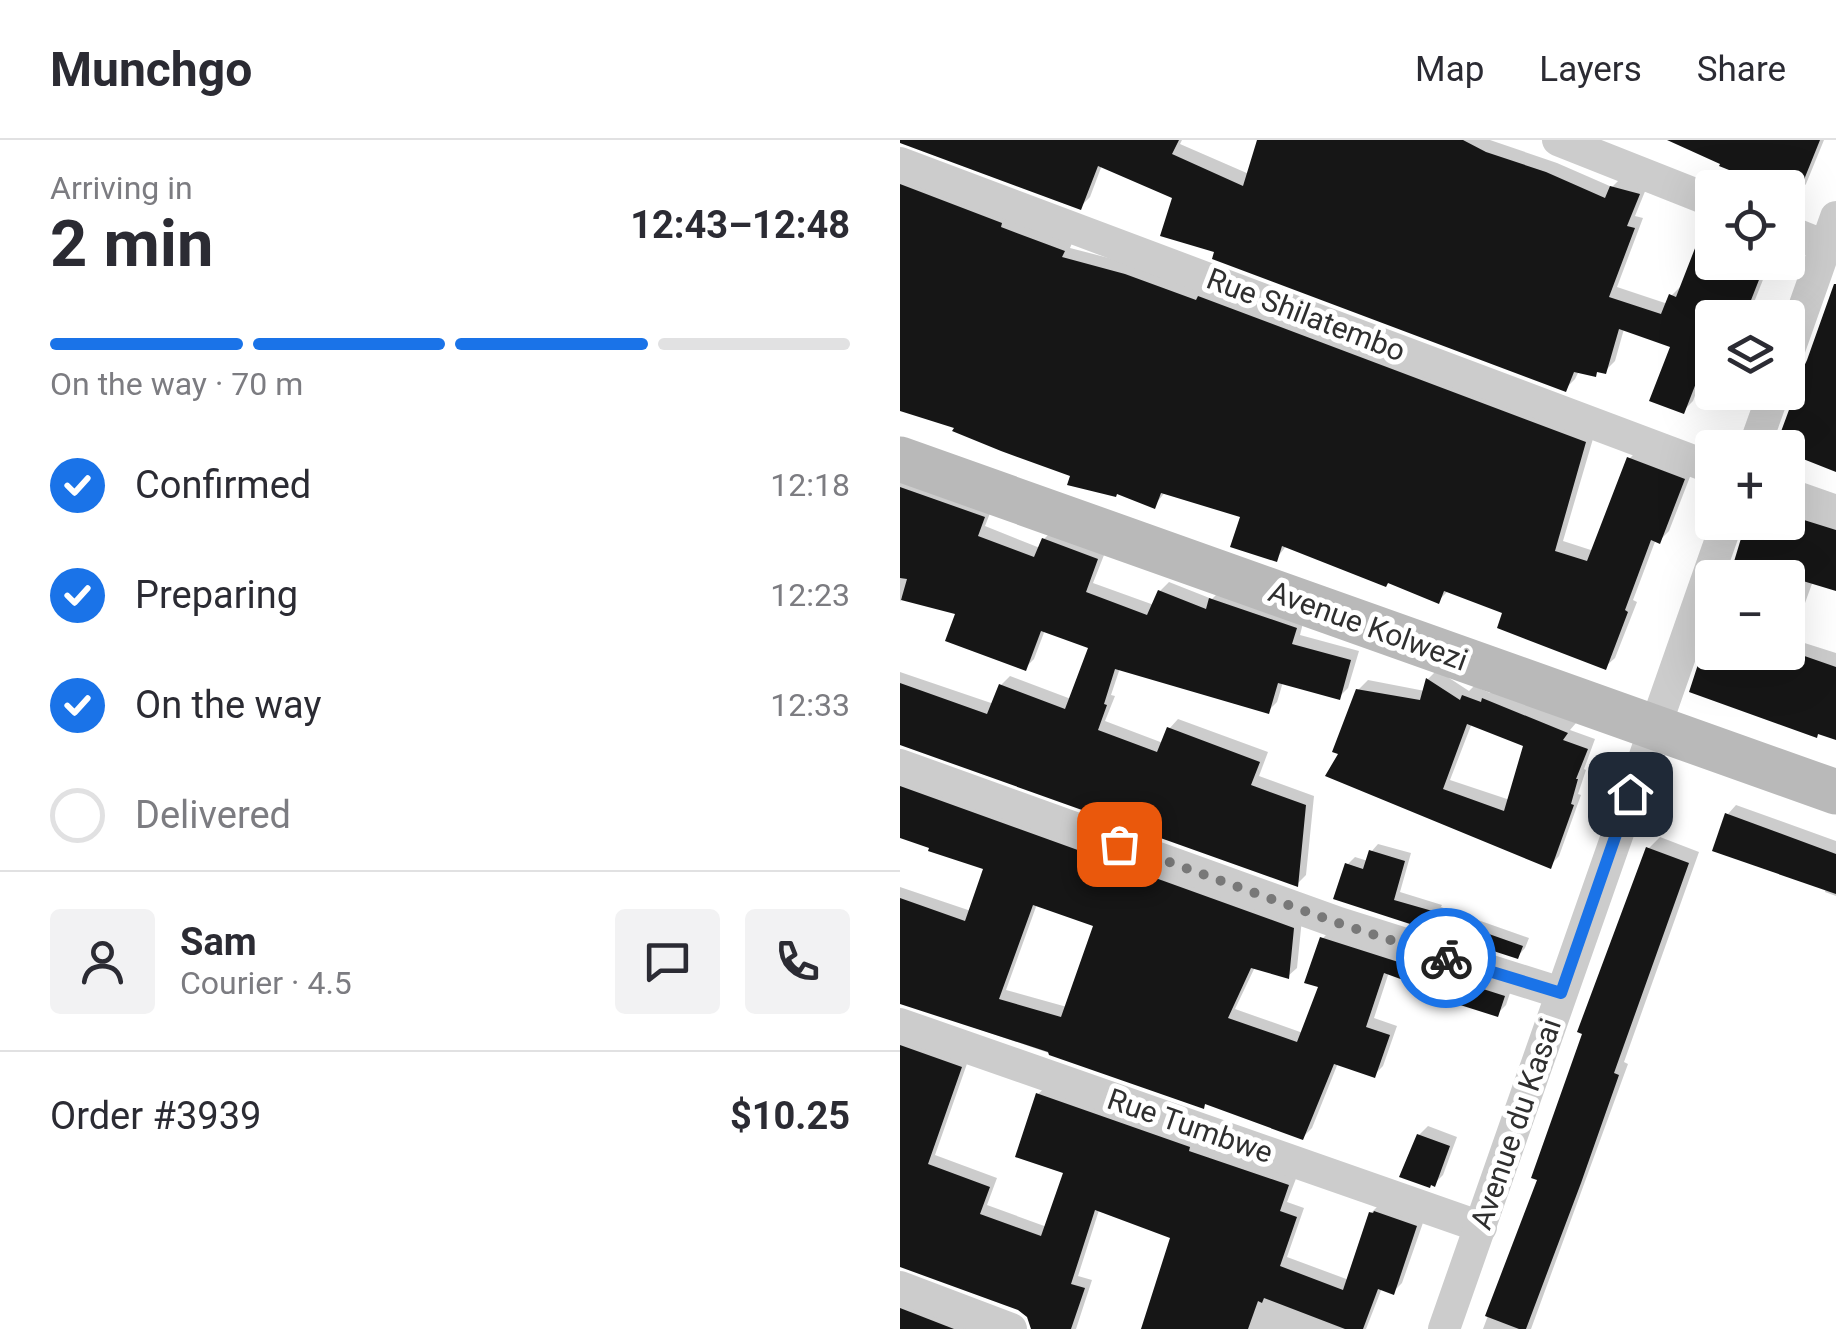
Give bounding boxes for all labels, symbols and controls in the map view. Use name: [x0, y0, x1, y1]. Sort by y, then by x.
text: Munchgo: [50, 41, 252, 98]
text: Map: [1415, 49, 1484, 90]
text: Layers: [1539, 49, 1642, 90]
text: Share: [1697, 49, 1786, 90]
text: Arriving in: [50, 169, 193, 207]
map controls: [1695, 170, 1805, 670]
button: locate: [1695, 170, 1805, 280]
text: 12:43–12:48: [630, 203, 850, 247]
text: 2 min: [50, 206, 213, 282]
street label: Rue Shilatembo: [1202, 261, 1410, 368]
button: layers: [1695, 300, 1805, 410]
text: On the way · 70 m: [50, 365, 303, 403]
button: +: [1695, 430, 1805, 540]
icon: check: [50, 458, 105, 513]
text: Confirmed: [135, 463, 311, 507]
text: 12:18: [770, 466, 850, 504]
button: −: [1695, 560, 1805, 670]
icon: check: [50, 568, 105, 623]
text: Preparing: [135, 573, 298, 617]
street label: Avenue Kolwezi: [1264, 573, 1472, 678]
text: 12:23: [770, 576, 850, 614]
icon: check: [50, 678, 105, 733]
text: On the way: [135, 683, 321, 727]
text: 12:33: [770, 686, 850, 724]
pin: [1588, 752, 1673, 837]
icon: home: [1603, 767, 1658, 822]
text: Delivered: [135, 793, 291, 837]
pin: [1077, 802, 1162, 887]
icon: bag: [1092, 817, 1147, 872]
courier: [1396, 908, 1496, 1008]
button: person: [50, 909, 155, 1014]
button: chat: [615, 909, 720, 1014]
button: phone: [745, 909, 850, 1014]
text: Sam: [180, 920, 257, 964]
icon: bike: [1419, 931, 1474, 986]
text: Courier · 4.5: [180, 964, 352, 1002]
street label: Avenue du Kasai: [1463, 1014, 1568, 1234]
street label: Rue Tumbwe: [1103, 1081, 1277, 1170]
text: Order #3939: [50, 1094, 261, 1138]
text: $10.25: [730, 1094, 850, 1138]

